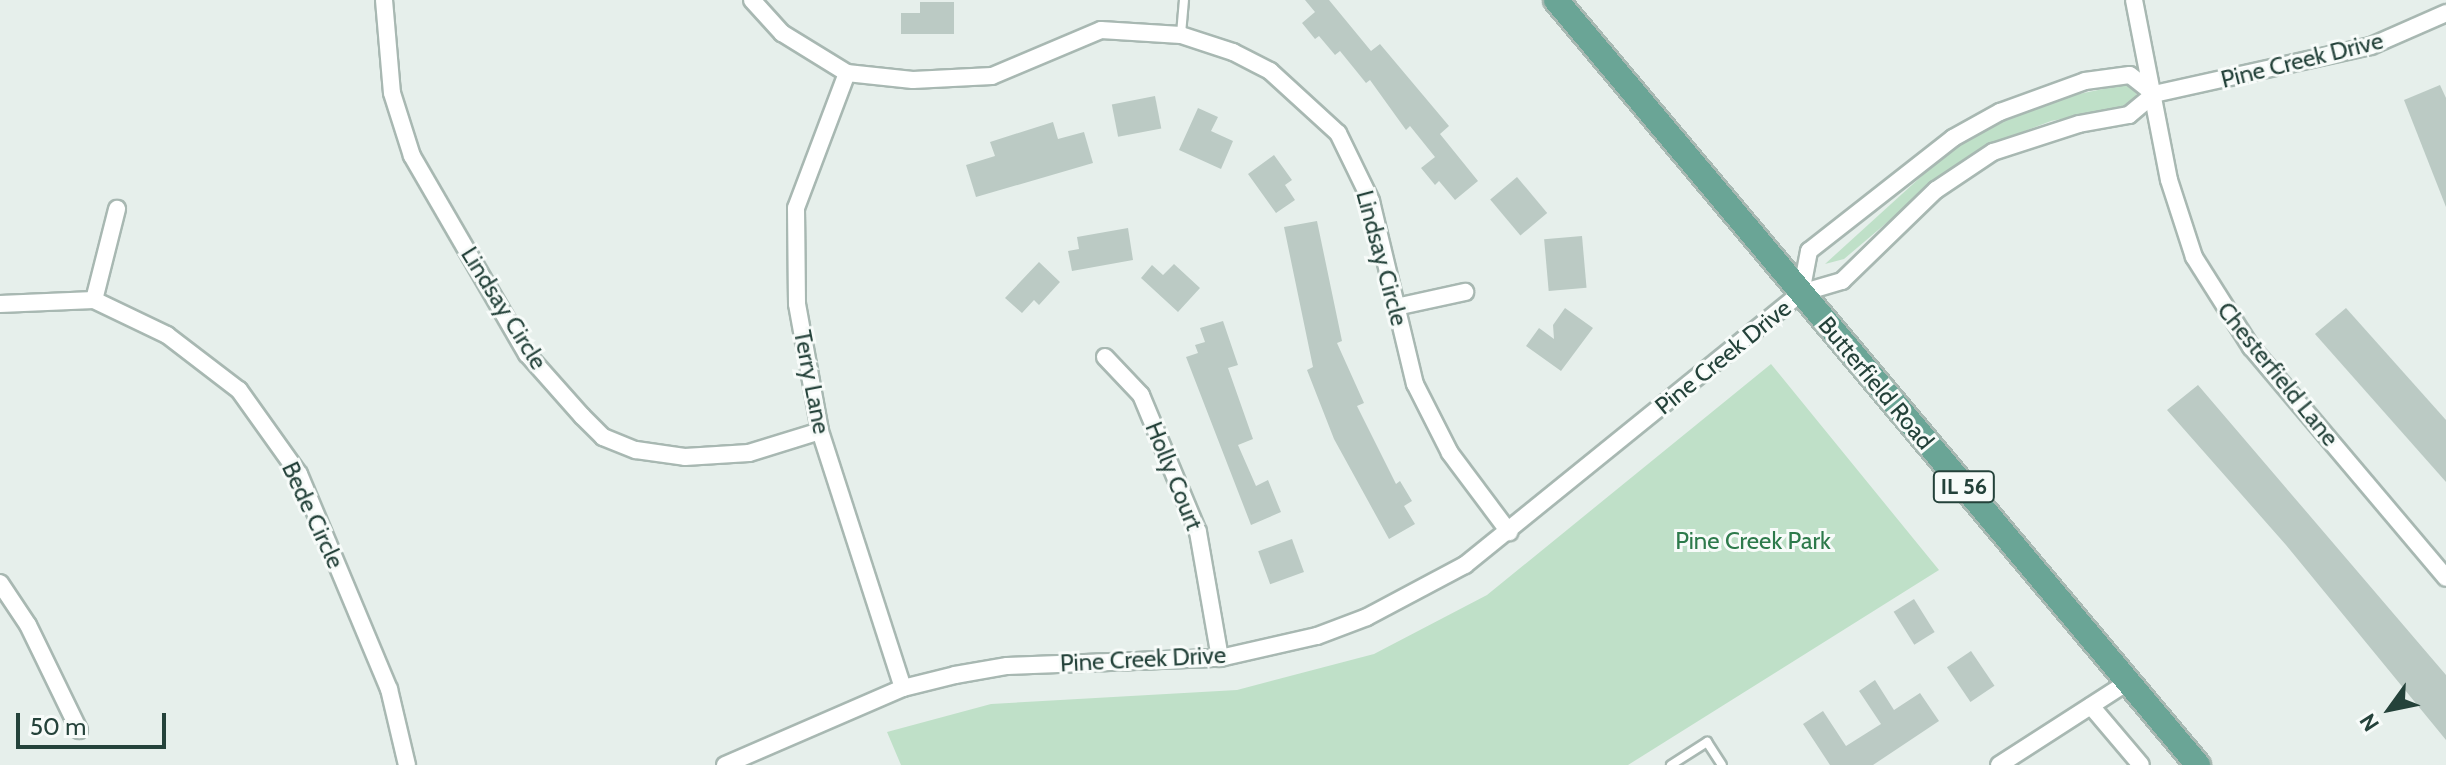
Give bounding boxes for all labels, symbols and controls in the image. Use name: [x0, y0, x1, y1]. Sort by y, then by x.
street label: Pine Creek Drive: [2218, 26, 2386, 94]
street label: Lindsay Circle: [1350, 187, 1414, 329]
street label: Lindsay Circle: [455, 241, 553, 375]
street label: Pine Creek Drive: [1649, 294, 1797, 420]
street label: Chesterfield Lane: [2211, 296, 2345, 452]
street label: Butterfield Road: [1812, 311, 1940, 455]
street label: Terry Lane: [788, 328, 836, 436]
street label: Holly Court: [1139, 418, 1209, 534]
street label: Bede Circle: [276, 457, 350, 573]
road number: IL 56: [1932, 469, 1996, 505]
park label: Pine Creek Park: [1675, 527, 1831, 555]
street label: Pine Creek Drive: [1059, 640, 1227, 678]
north arrow: [2350, 669, 2430, 749]
scale bar: [20, 697, 170, 747]
text: N: [2354, 708, 2385, 736]
text: 50 m: [30, 712, 86, 741]

